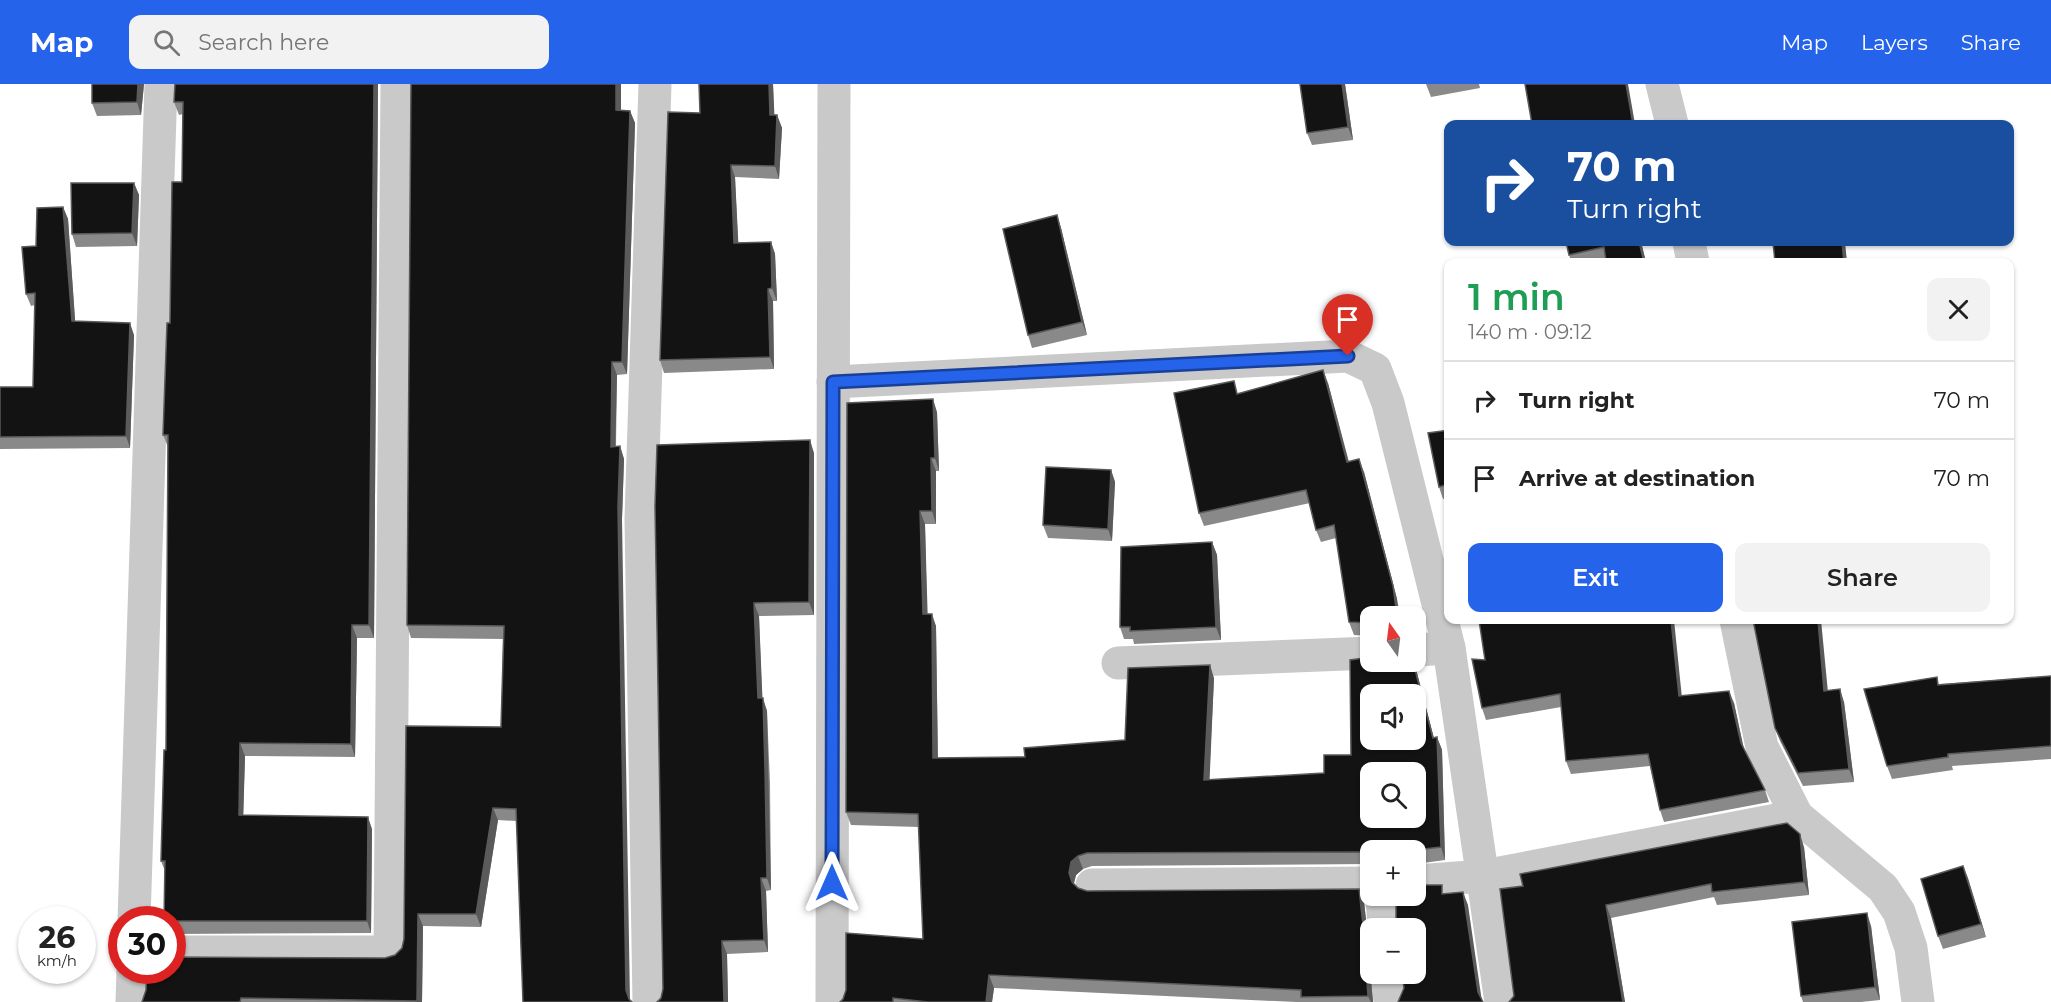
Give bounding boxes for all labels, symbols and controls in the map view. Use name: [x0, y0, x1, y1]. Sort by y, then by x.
search box: [129, 15, 549, 69]
text: Map: [30, 25, 93, 59]
icon: search: [150, 26, 183, 59]
text: Search here: [198, 29, 329, 56]
text: Map: [1781, 30, 1828, 55]
text: Layers: [1861, 30, 1928, 55]
text: Share: [1961, 30, 2021, 55]
text: 70 m: [1567, 140, 1677, 192]
icon: right: [1468, 144, 1546, 222]
text: Turn right: [1567, 192, 1702, 225]
text: 1 min: [1468, 275, 1565, 319]
button: close: [1927, 278, 1990, 341]
pin: [1322, 294, 1373, 356]
icon: arrive: [1331, 303, 1364, 336]
text: 140 m · 09:12: [1468, 320, 1592, 344]
icon: right: [1468, 384, 1501, 417]
text: Turn right: [1519, 387, 1634, 414]
text: 70 m: [1934, 387, 1990, 414]
icon: arrive: [1468, 462, 1501, 495]
text: Arrive at destination: [1519, 465, 1755, 492]
text: 70 m: [1934, 465, 1990, 492]
button: Exit: [1468, 543, 1723, 612]
button: Share: [1735, 543, 1990, 612]
north arrow: [1360, 606, 1426, 672]
map controls: [1360, 606, 1426, 984]
button: sound: [1360, 684, 1426, 750]
button: search: [1360, 762, 1426, 828]
button: +: [1360, 840, 1426, 906]
position arrow: [800, 851, 864, 915]
speed limit sign: 30: [108, 906, 186, 984]
button: −: [1360, 918, 1426, 984]
text: 26: [39, 919, 75, 956]
text: km/h: [37, 951, 77, 970]

